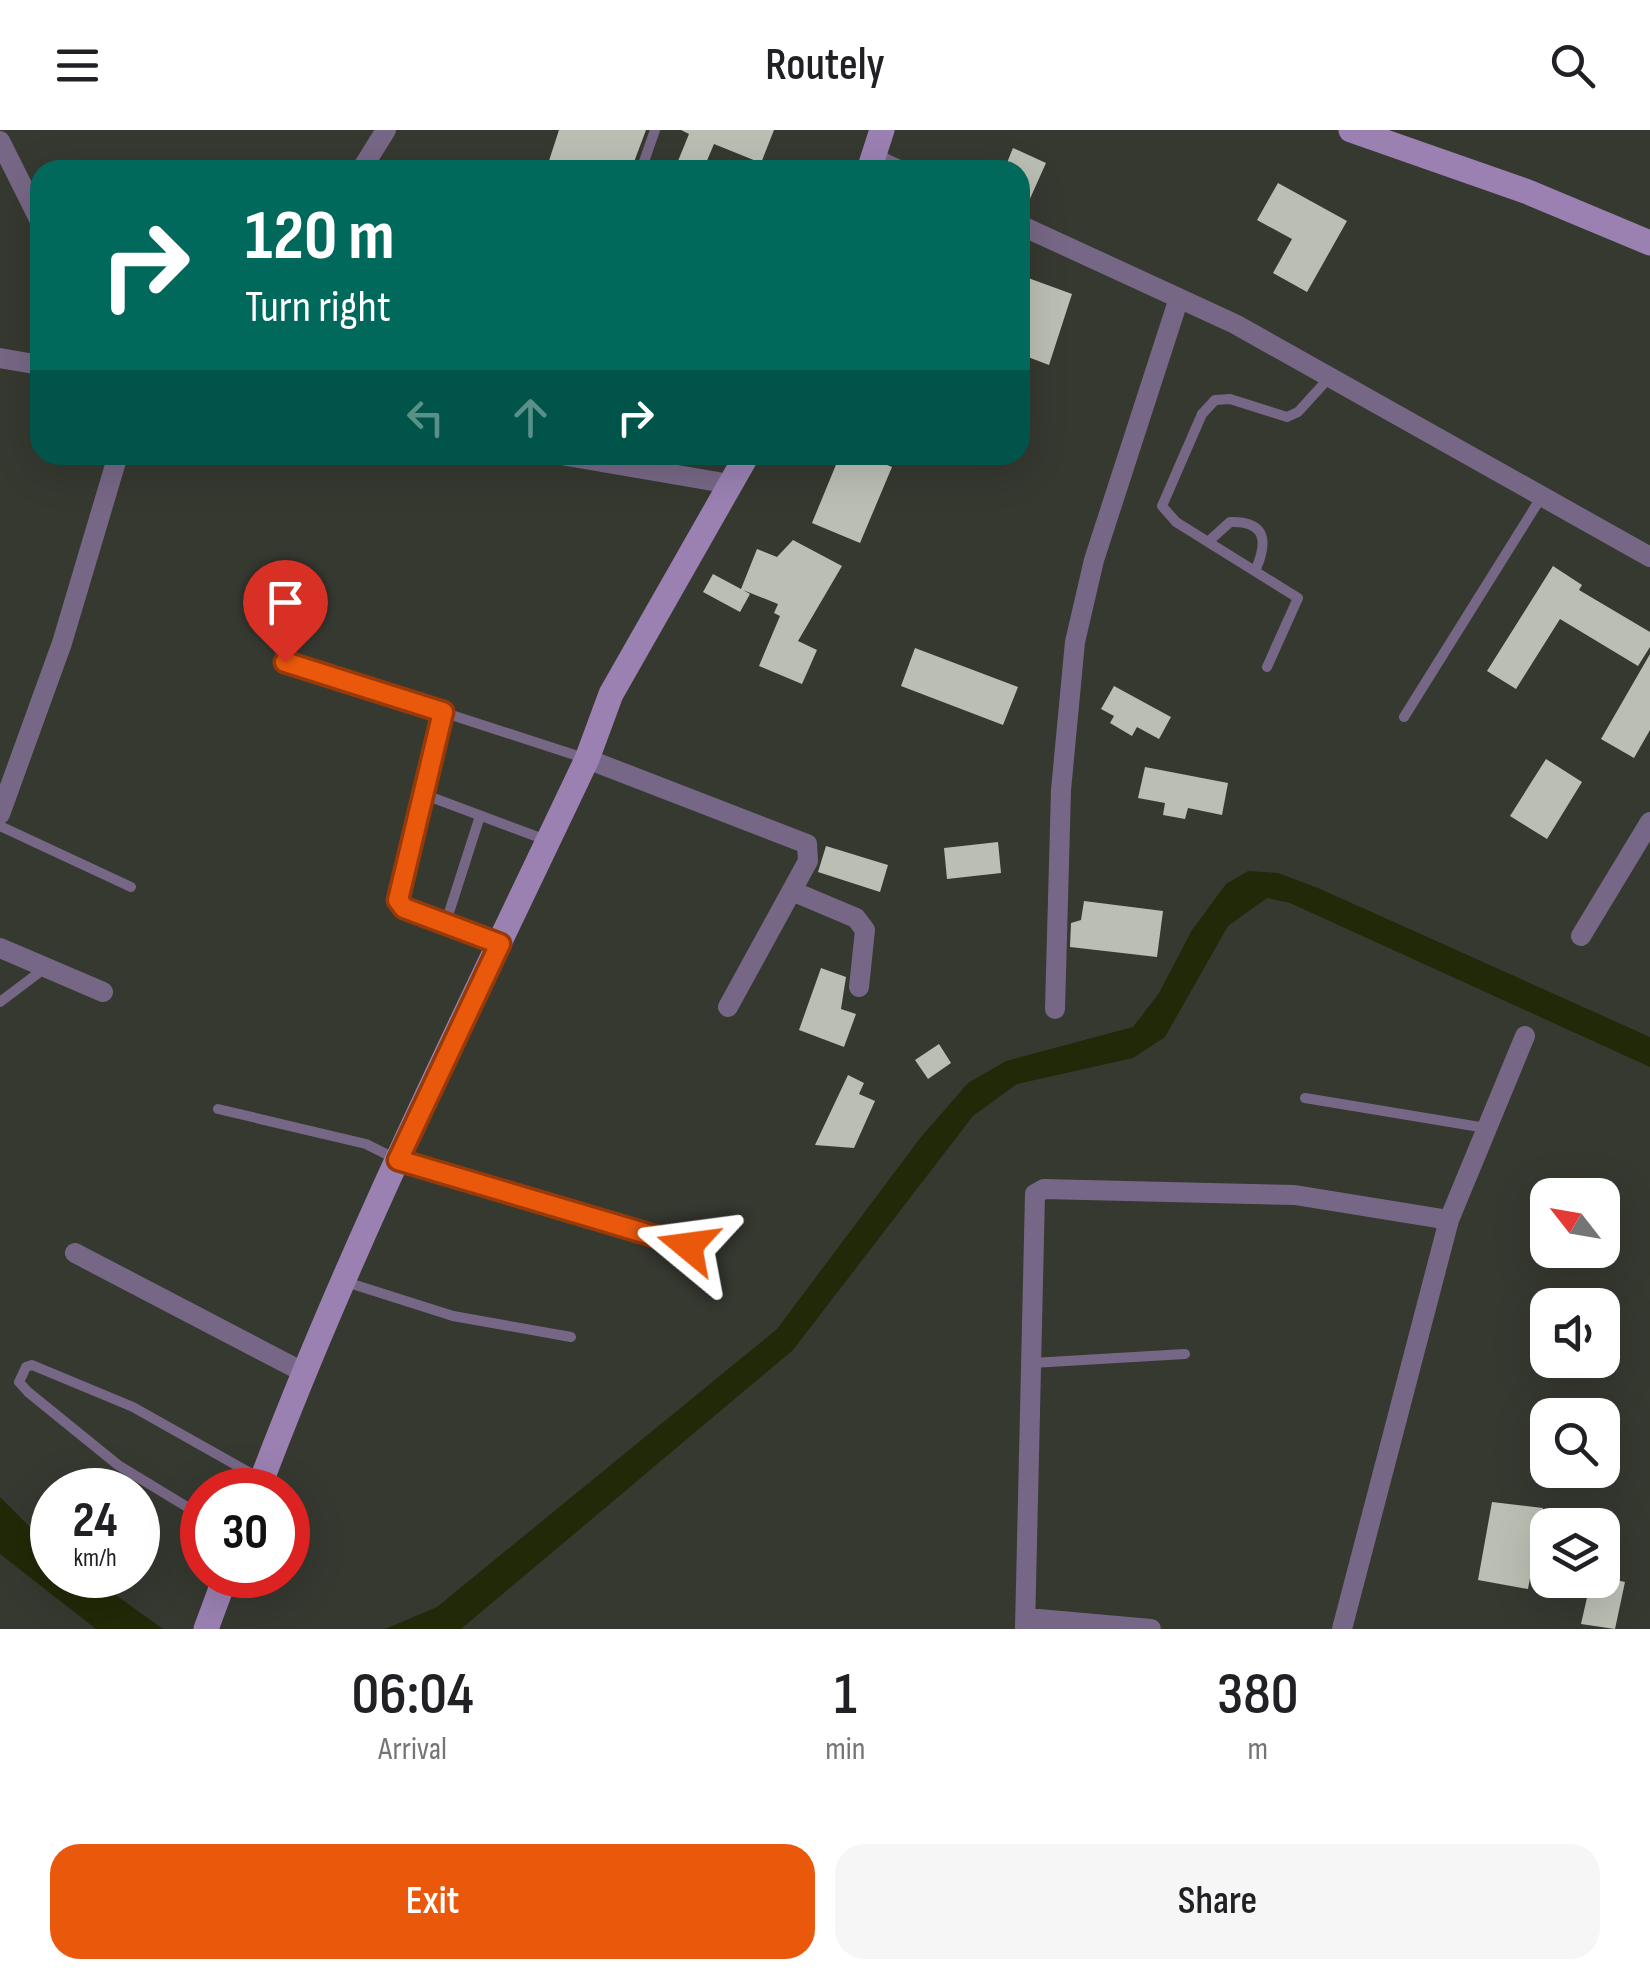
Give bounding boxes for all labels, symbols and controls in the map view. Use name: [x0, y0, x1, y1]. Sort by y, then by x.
icon: menu: [50, 38, 105, 93]
text: Routely: [765, 38, 885, 93]
icon: search: [1545, 38, 1600, 93]
text: 120 m: [245, 195, 395, 279]
icon: right: [80, 200, 210, 330]
text: Turn right: [245, 280, 391, 335]
icon: left: [398, 390, 453, 445]
icon: ahead: [503, 390, 558, 445]
icon: right: [608, 390, 663, 445]
pin: [243, 560, 328, 663]
icon: arrive: [258, 575, 313, 630]
north arrow: [1530, 1178, 1620, 1268]
map controls: [1530, 1178, 1620, 1598]
position arrow: [636, 1194, 740, 1298]
button: sound: [1530, 1288, 1620, 1378]
button: search: [1530, 1398, 1620, 1488]
speed limit sign: 30: [180, 1468, 310, 1598]
text: 24: [73, 1491, 117, 1551]
button: layers: [1530, 1508, 1620, 1598]
text: km/h: [73, 1543, 117, 1574]
text: 06:04: [352, 1659, 474, 1731]
text: 1: [834, 1659, 857, 1731]
text: 380: [1217, 1659, 1298, 1731]
text: Arrival: [378, 1730, 447, 1769]
text: min: [825, 1730, 866, 1769]
text: m: [1247, 1730, 1268, 1769]
button: Exit: [50, 1844, 815, 1959]
button: Share: [835, 1844, 1600, 1959]

